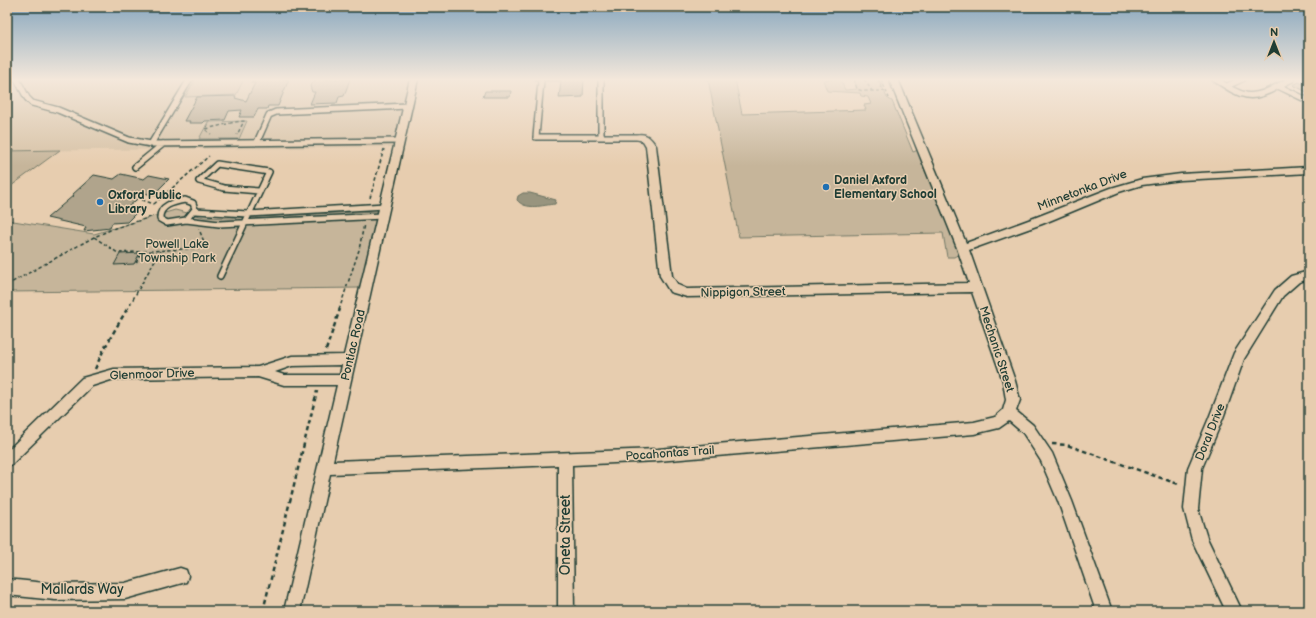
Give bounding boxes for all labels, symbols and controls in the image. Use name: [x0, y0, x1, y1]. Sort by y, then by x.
north arrow: [1254, 22, 1294, 62]
text: N: [1270, 26, 1278, 39]
street label: Minnetonka Drive: [1035, 167, 1129, 214]
place label: Daniel Axford Elementary School: [834, 173, 937, 202]
marker: Daniel Axford Elementary School: [821, 182, 831, 192]
place label: Oxford Public Library: [108, 188, 182, 217]
marker: Oxford Public Library: [95, 197, 105, 207]
park label: Powell Lake Township Park: [138, 237, 216, 266]
street label: Nippigon Street: [700, 284, 786, 301]
street label: Mechanic Street: [976, 304, 1018, 394]
street label: Pontiac Road: [338, 308, 369, 382]
street label: Glenmoor Drive: [109, 366, 195, 383]
street label: Doral Drive: [1192, 401, 1229, 463]
street label: Pocahontas Trail: [625, 443, 715, 464]
street label: Oneta Street: [557, 494, 574, 575]
street label: Mallards Way: [40, 581, 124, 598]

